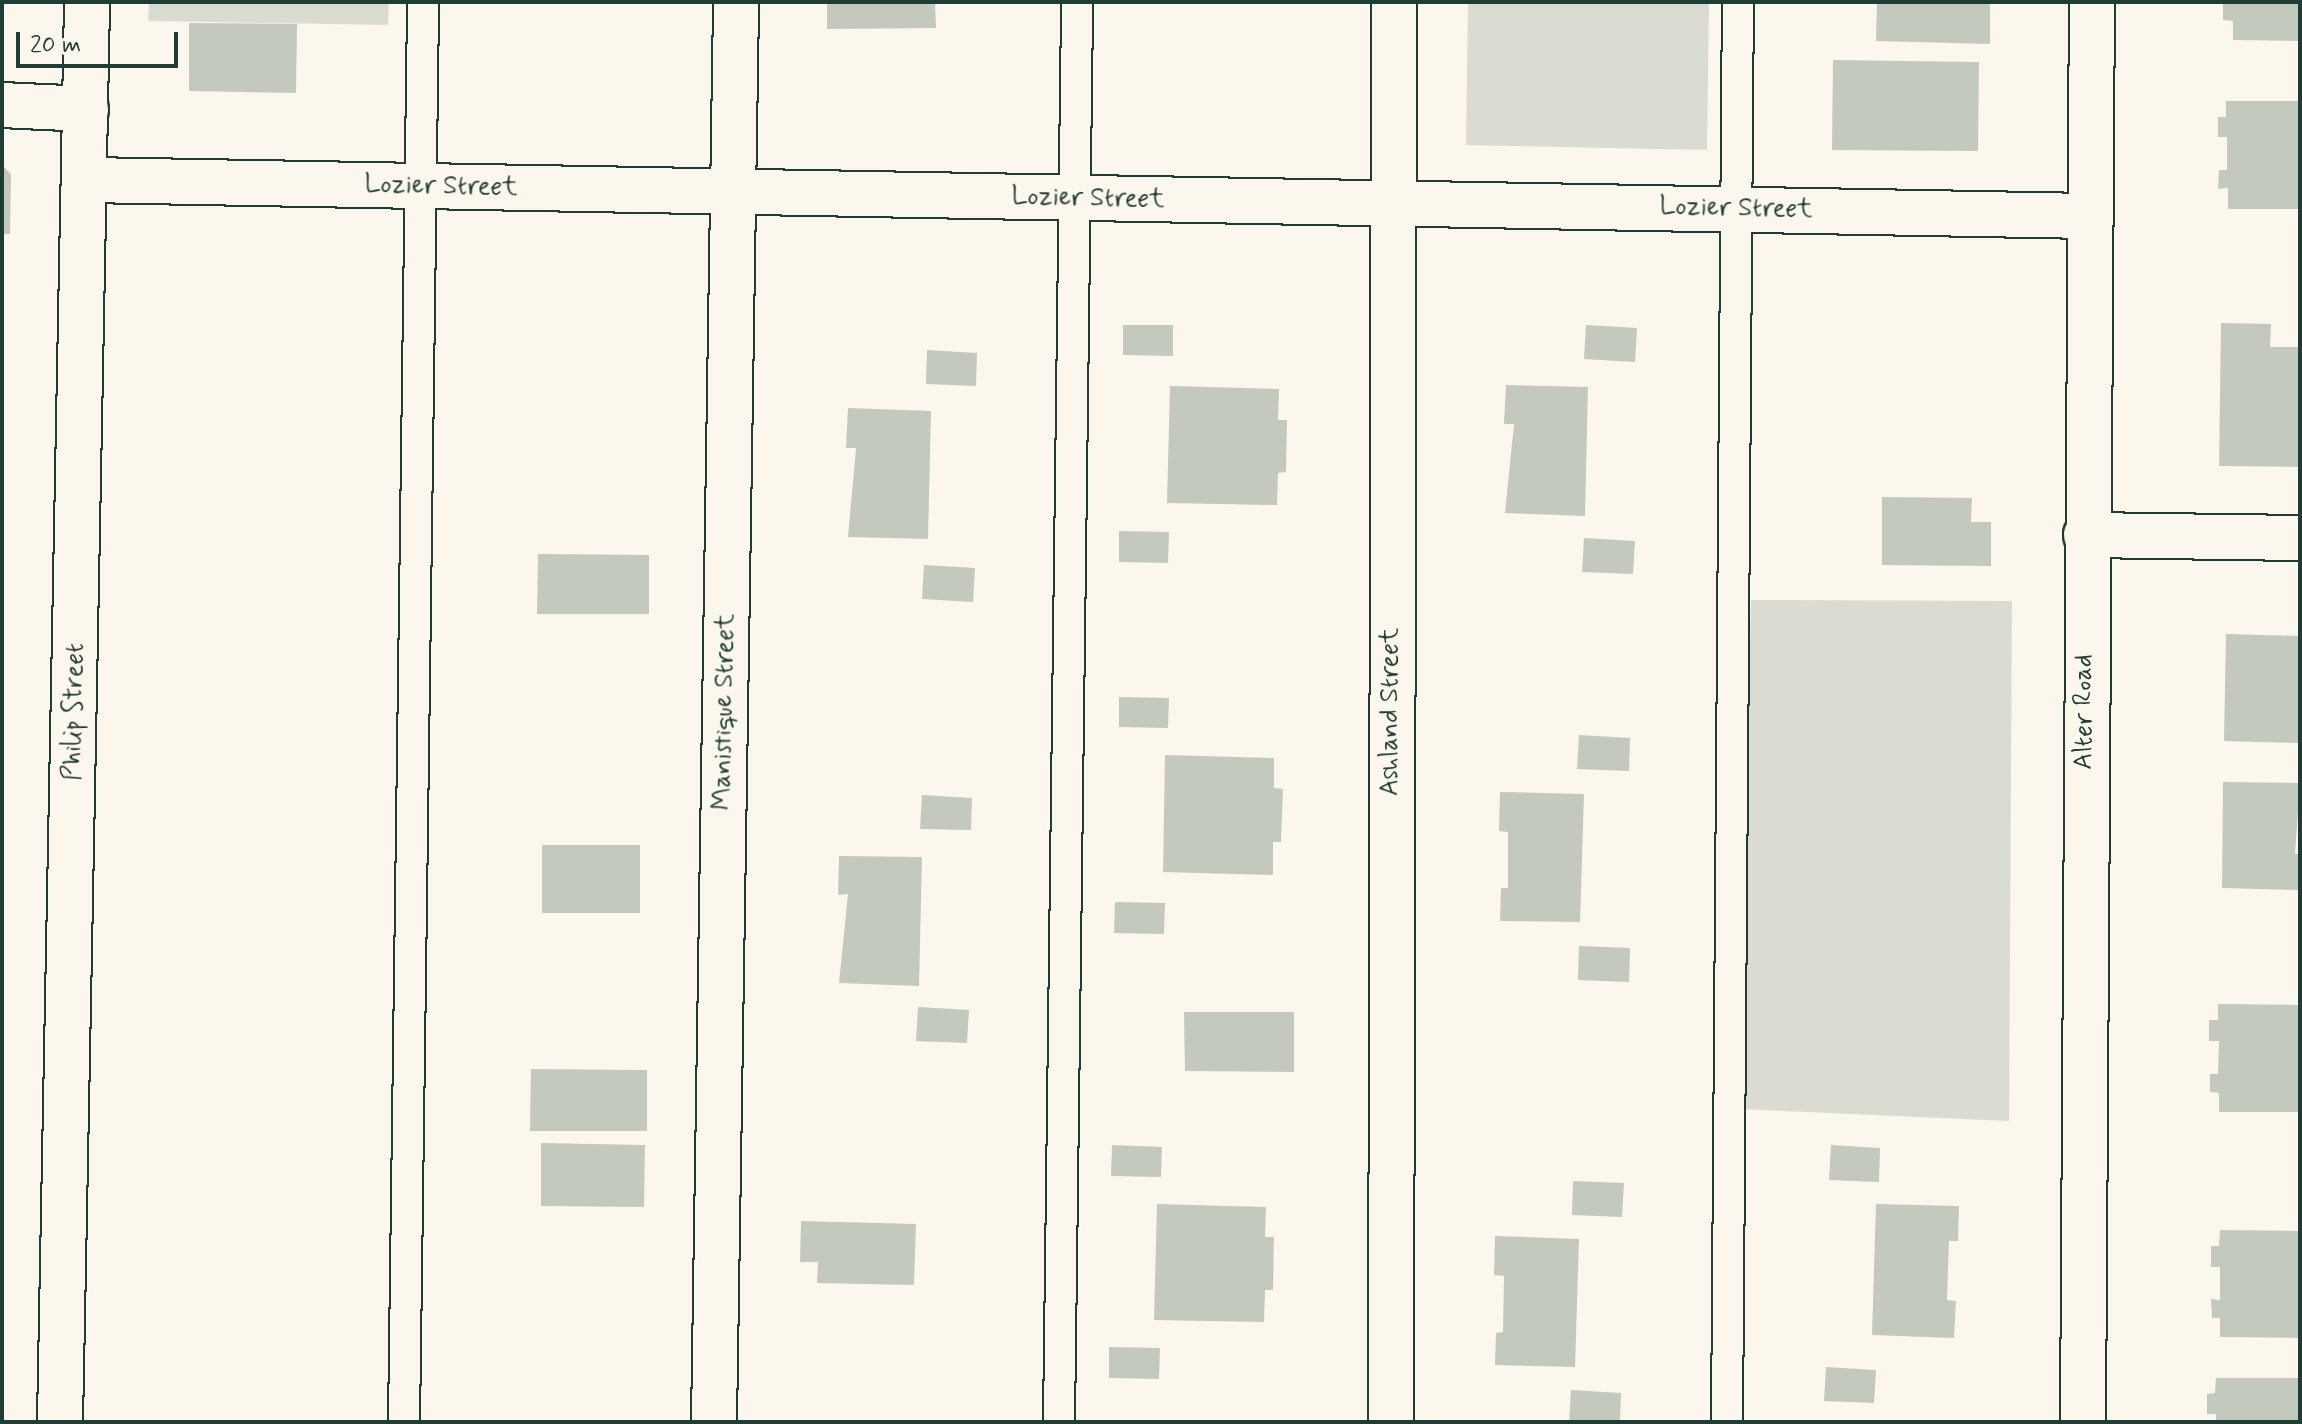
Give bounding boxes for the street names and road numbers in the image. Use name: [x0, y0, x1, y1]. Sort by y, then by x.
street label: Lozier Street: [364, 170, 518, 204]
street label: Lozier Street: [1011, 182, 1165, 216]
street label: Lozier Street: [1659, 192, 1813, 226]
street label: Manistique Street: [708, 613, 742, 811]
street label: Ashland Street: [1375, 628, 1407, 796]
street label: Philip Street: [58, 641, 92, 783]
street label: Alter Road: [2069, 654, 2101, 770]

